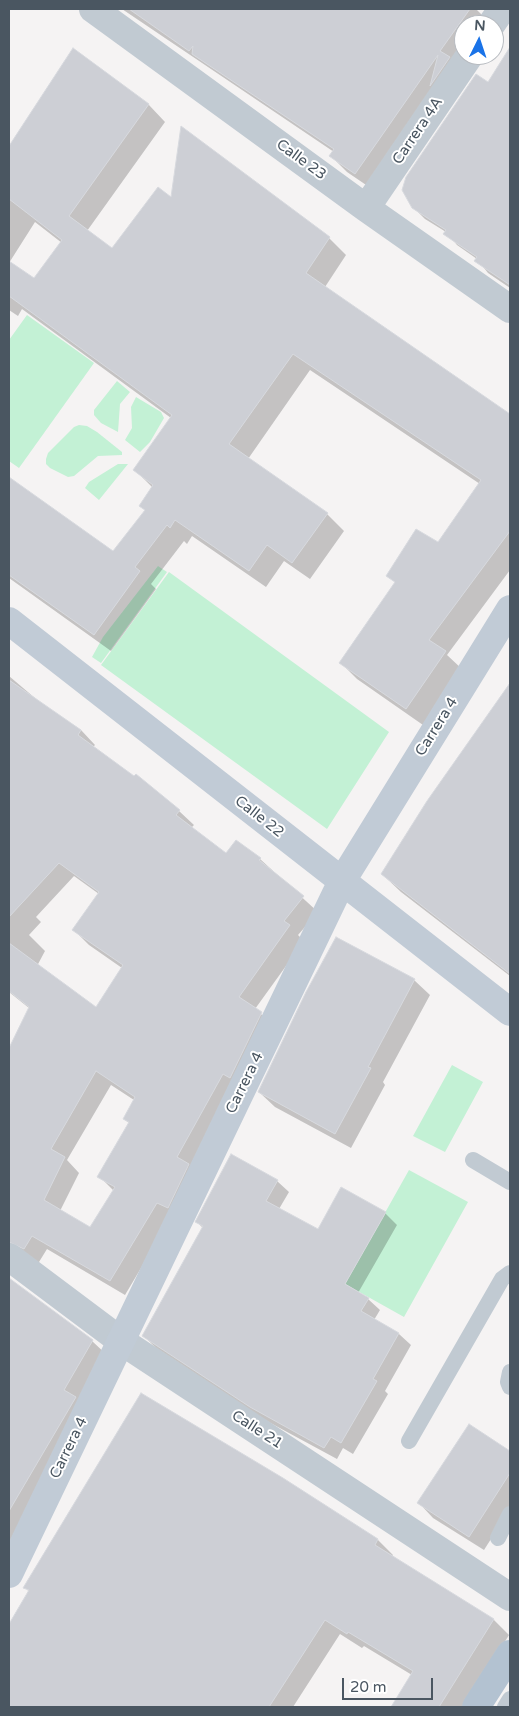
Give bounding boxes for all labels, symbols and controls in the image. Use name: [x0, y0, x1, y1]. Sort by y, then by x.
north arrow: [454, 15, 504, 65]
text: N: [474, 17, 486, 34]
street label: Carrera 4A: [389, 94, 447, 168]
street label: Calle 23: [272, 136, 330, 184]
street label: Carrera 4: [412, 694, 462, 760]
street label: Calle 22: [231, 792, 287, 842]
street label: Carrera 4: [222, 1049, 268, 1117]
street label: Calle 21: [228, 1407, 286, 1453]
street label: Carrera 4: [46, 1414, 92, 1482]
scale bar: [344, 1668, 435, 1700]
text: 20 m: [350, 1678, 387, 1696]

